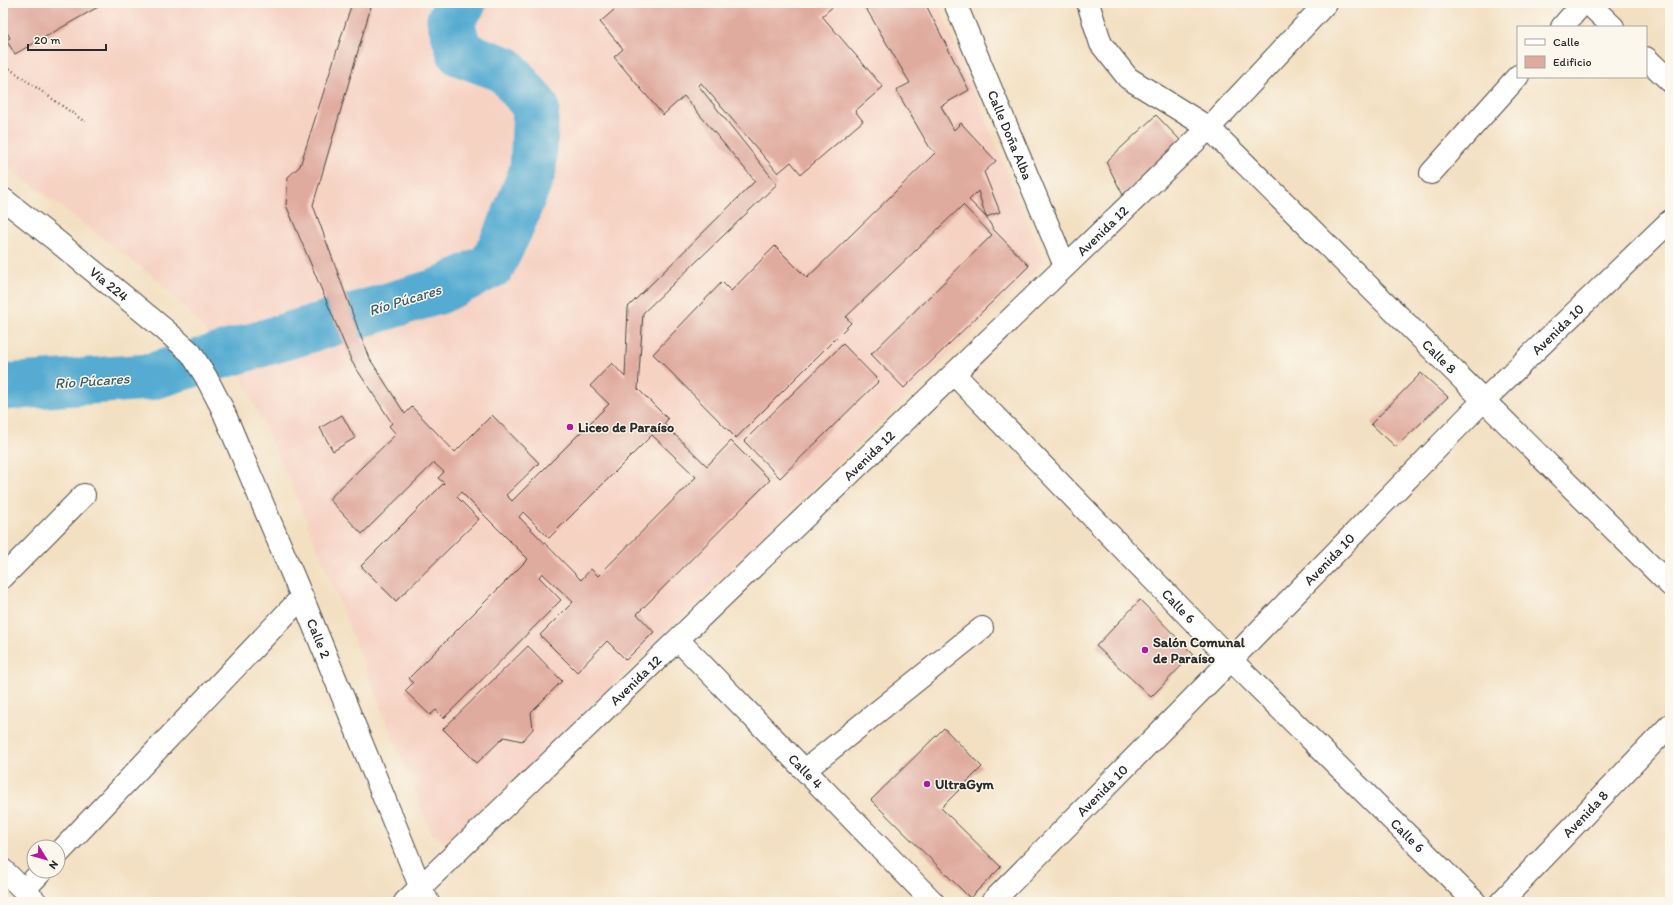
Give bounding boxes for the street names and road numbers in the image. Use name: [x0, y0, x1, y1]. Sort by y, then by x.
street label: Calle Doña Alba: [983, 88, 1036, 183]
street label: Avenida 12: [1073, 202, 1132, 260]
street label: Vía 224: [86, 263, 132, 306]
street label: Avenida 10: [1528, 301, 1588, 359]
street label: Calle 8: [1418, 336, 1460, 378]
street label: Avenida 12: [840, 427, 899, 484]
street label: Avenida 10: [1300, 530, 1359, 589]
street label: Calle 6: [1158, 586, 1199, 627]
street label: Calle 2: [303, 616, 334, 661]
street label: Avenida 12: [607, 651, 666, 709]
street label: Calle 4: [784, 750, 827, 793]
street label: Avenida 10: [1073, 761, 1132, 820]
street label: Avenida 8: [1559, 787, 1612, 841]
street label: Calle 6: [1387, 815, 1428, 856]

